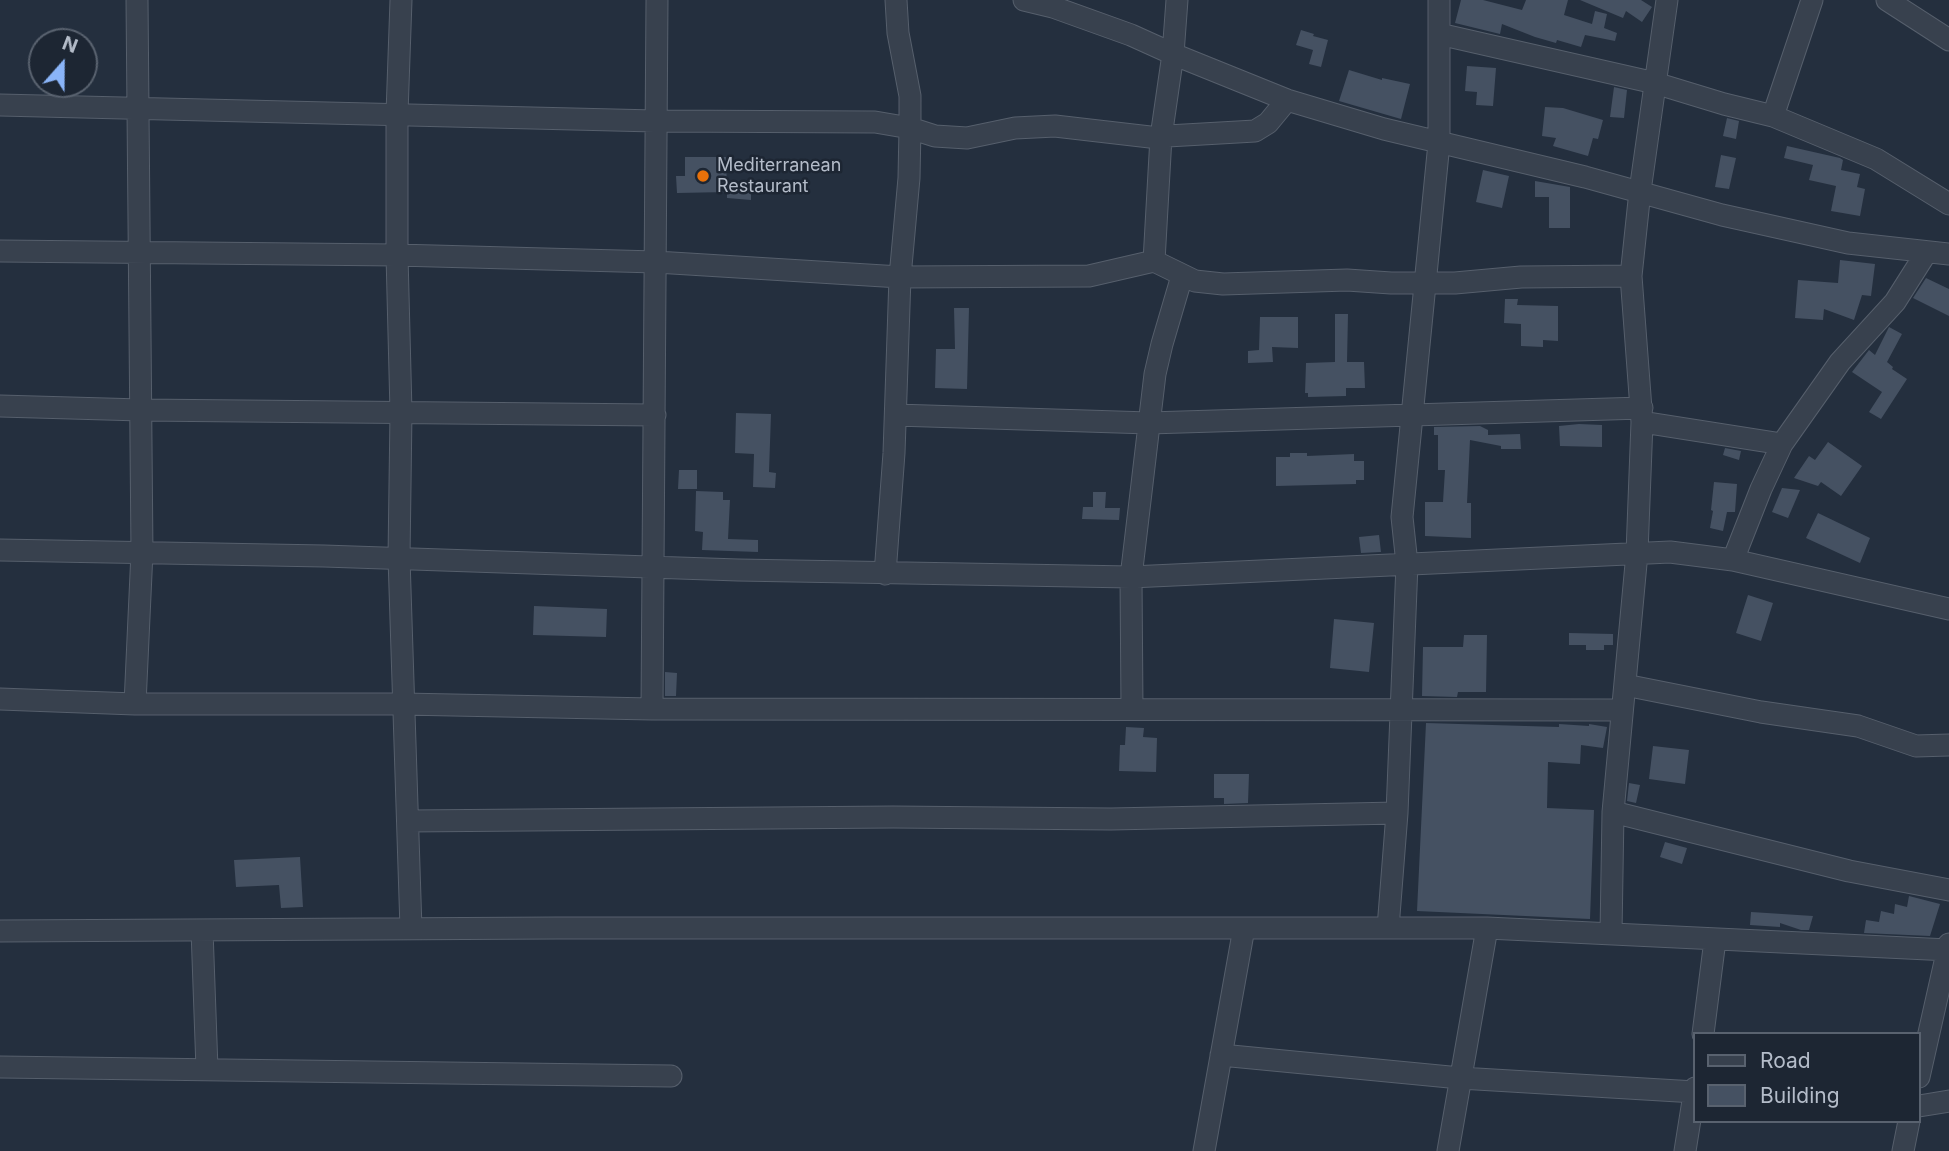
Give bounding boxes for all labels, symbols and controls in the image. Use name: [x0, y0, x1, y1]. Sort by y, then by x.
north arrow: [28, 28, 98, 98]
text: N: [59, 31, 81, 58]
place label: Mediterranean Restaurant: [717, 155, 841, 198]
marker: Mediterranean Restaurant: [695, 168, 711, 184]
legend: [1694, 1032, 1921, 1123]
text: Road: [1760, 1048, 1811, 1073]
text: Building: [1760, 1083, 1840, 1108]

